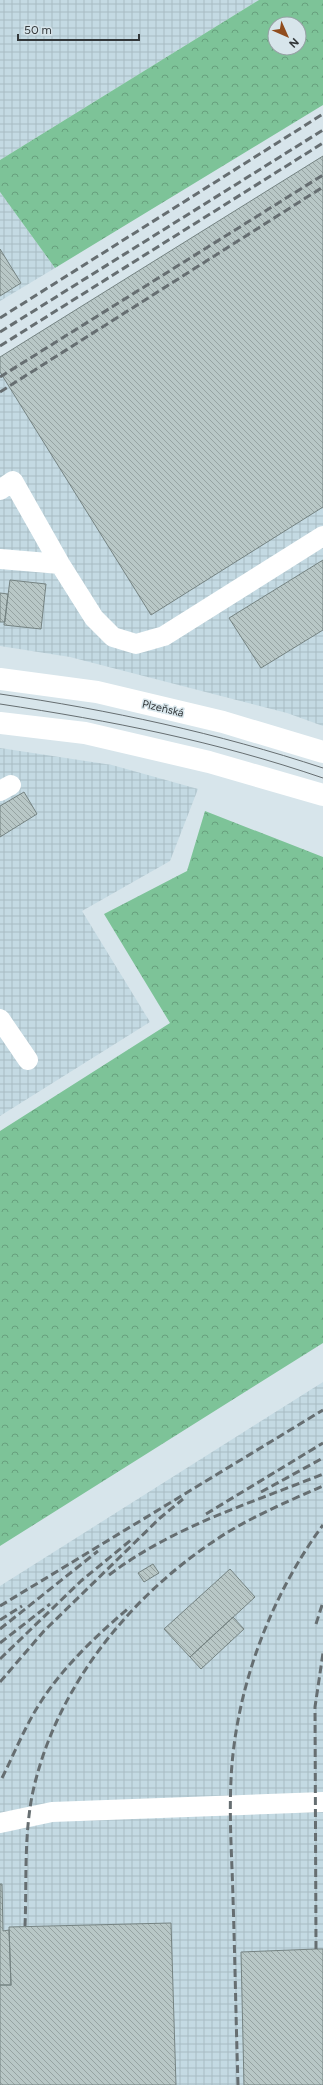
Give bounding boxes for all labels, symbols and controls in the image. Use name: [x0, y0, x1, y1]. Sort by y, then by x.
scale bar: [18, 16, 139, 42]
north arrow: [267, 16, 307, 56]
text: 50 m: [24, 23, 52, 37]
text: N: [286, 35, 301, 50]
street label: Plzeňská: [141, 697, 185, 720]

